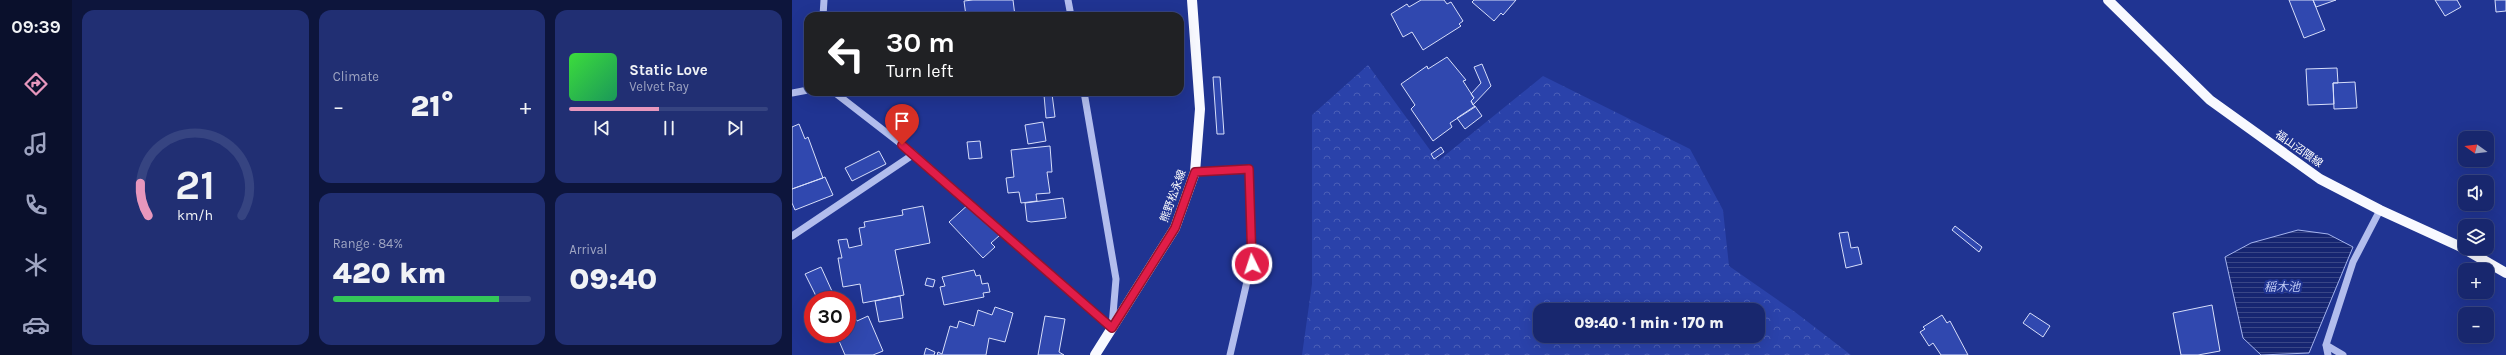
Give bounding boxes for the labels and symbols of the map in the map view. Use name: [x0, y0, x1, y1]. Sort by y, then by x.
pin: [885, 104, 919, 145]
street label: 福山沼隈線: [2273, 128, 2325, 170]
north arrow: [2458, 131, 2494, 167]
street label: 熊野松永線: [1157, 168, 1189, 224]
position arrow: [1231, 243, 1273, 285]
water label: 稲木池: [2264, 280, 2301, 294]
speed limit sign: 30: [804, 291, 856, 343]

